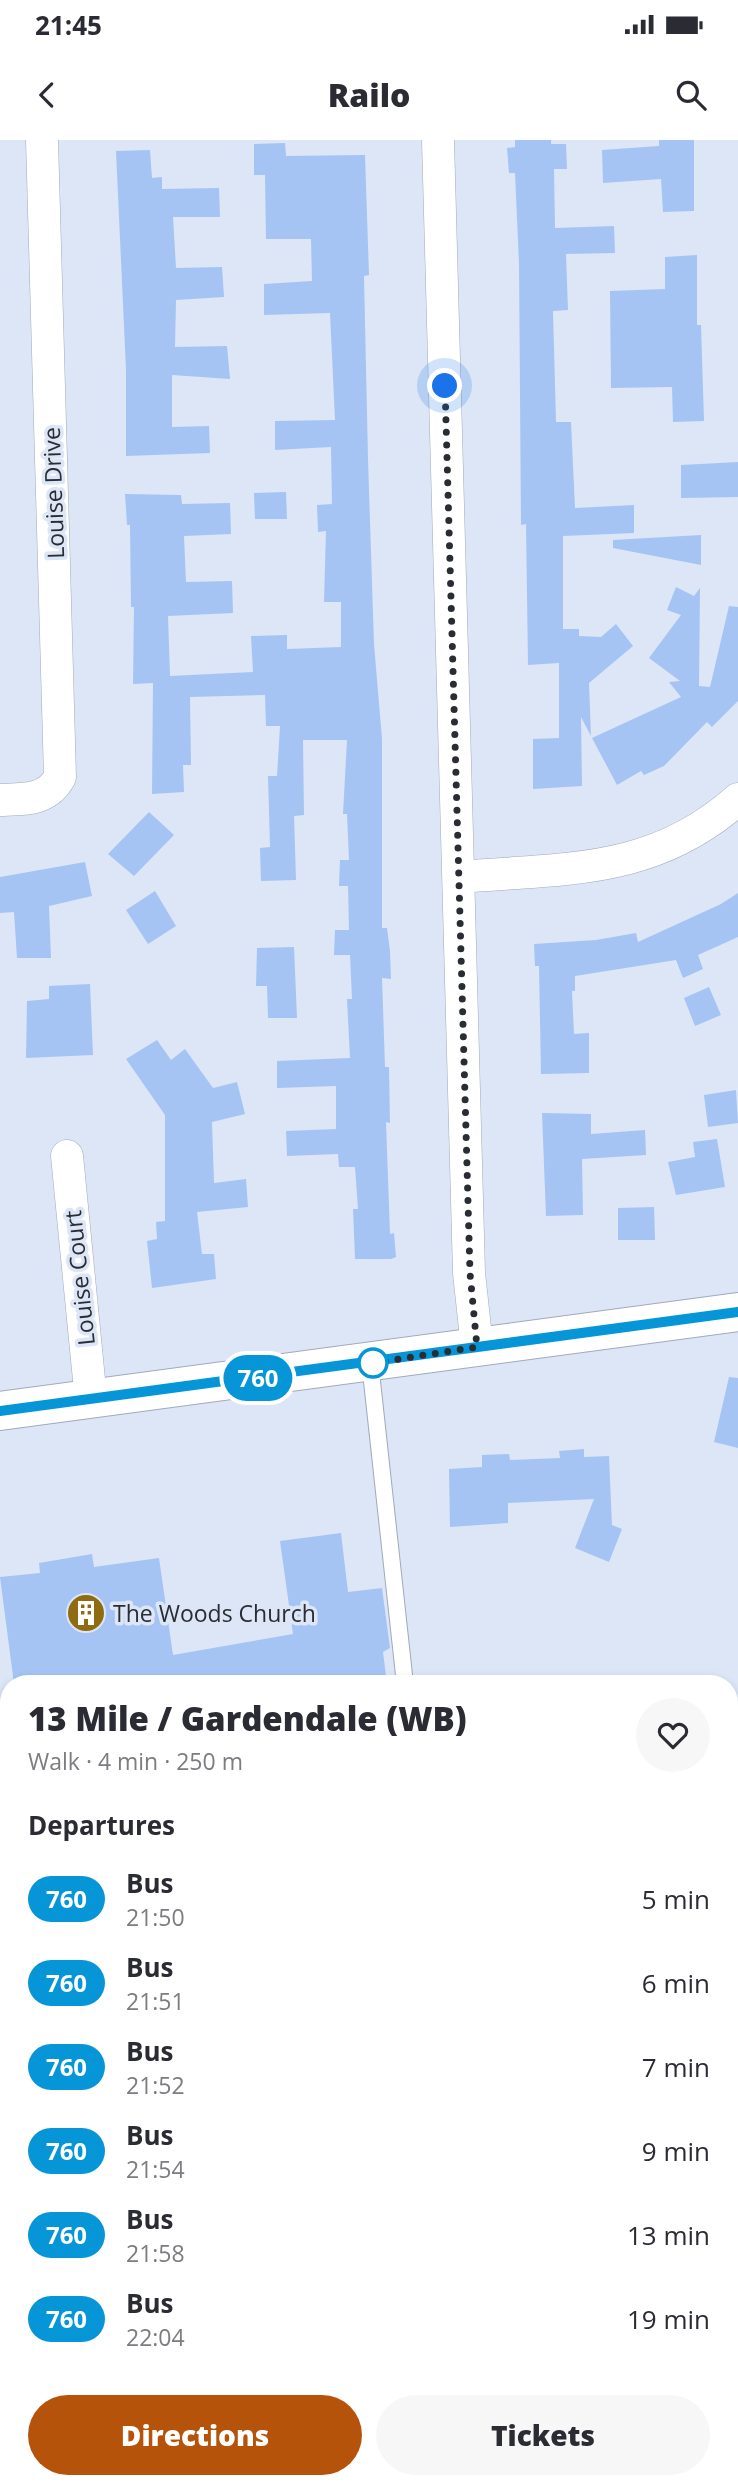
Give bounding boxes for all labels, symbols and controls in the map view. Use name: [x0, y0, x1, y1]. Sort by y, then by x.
text: 21:45: [35, 7, 102, 43]
text: Railo: [328, 73, 410, 116]
icon: back: [28, 76, 66, 114]
icon: search: [672, 76, 710, 114]
your location: [427, 368, 462, 403]
street label: Louise Drive: [35, 427, 71, 559]
street label: Louise Court: [56, 1209, 102, 1347]
unlabelled marker: [358, 1348, 388, 1378]
line badge: 760: [218, 1355, 298, 1401]
text: 760: [237, 1361, 279, 1394]
building icon: The Woods Church: [65, 1592, 107, 1634]
place label: The Woods Church: [113, 1597, 316, 1629]
text: 13 Mile / Gardendale (WB): [28, 1696, 467, 1741]
button: heart: [636, 1698, 710, 1772]
text: Walk · 4 min · 250 m: [28, 1745, 243, 1777]
text: Departures: [28, 1807, 175, 1843]
text: Bus: [126, 1865, 173, 1901]
text: 5 min: [642, 1881, 710, 1917]
text: 760: [46, 1882, 87, 1915]
text: 21:50: [126, 1901, 185, 1933]
text: Bus: [126, 1949, 173, 1985]
text: 6 min: [642, 1965, 710, 2001]
text: 760: [46, 1966, 87, 1999]
text: 21:51: [126, 1985, 185, 2017]
text: Bus: [126, 2033, 173, 2069]
text: 7 min: [642, 2049, 710, 2085]
text: 760: [46, 2050, 87, 2083]
text: 21:52: [126, 2069, 185, 2101]
text: Bus: [126, 2117, 173, 2153]
text: 9 min: [642, 2133, 710, 2169]
text: 760: [46, 2134, 87, 2167]
text: 21:54: [126, 2153, 185, 2185]
text: Bus: [126, 2201, 173, 2237]
text: 13 min: [627, 2217, 710, 2253]
text: 760: [46, 2218, 87, 2251]
text: 21:58: [126, 2237, 185, 2269]
text: Bus: [126, 2285, 173, 2321]
text: 19 min: [627, 2301, 710, 2337]
text: 760: [46, 2302, 87, 2335]
text: 22:04: [126, 2321, 185, 2353]
button: Directions: [28, 2395, 362, 2475]
button: Tickets: [376, 2395, 710, 2475]

